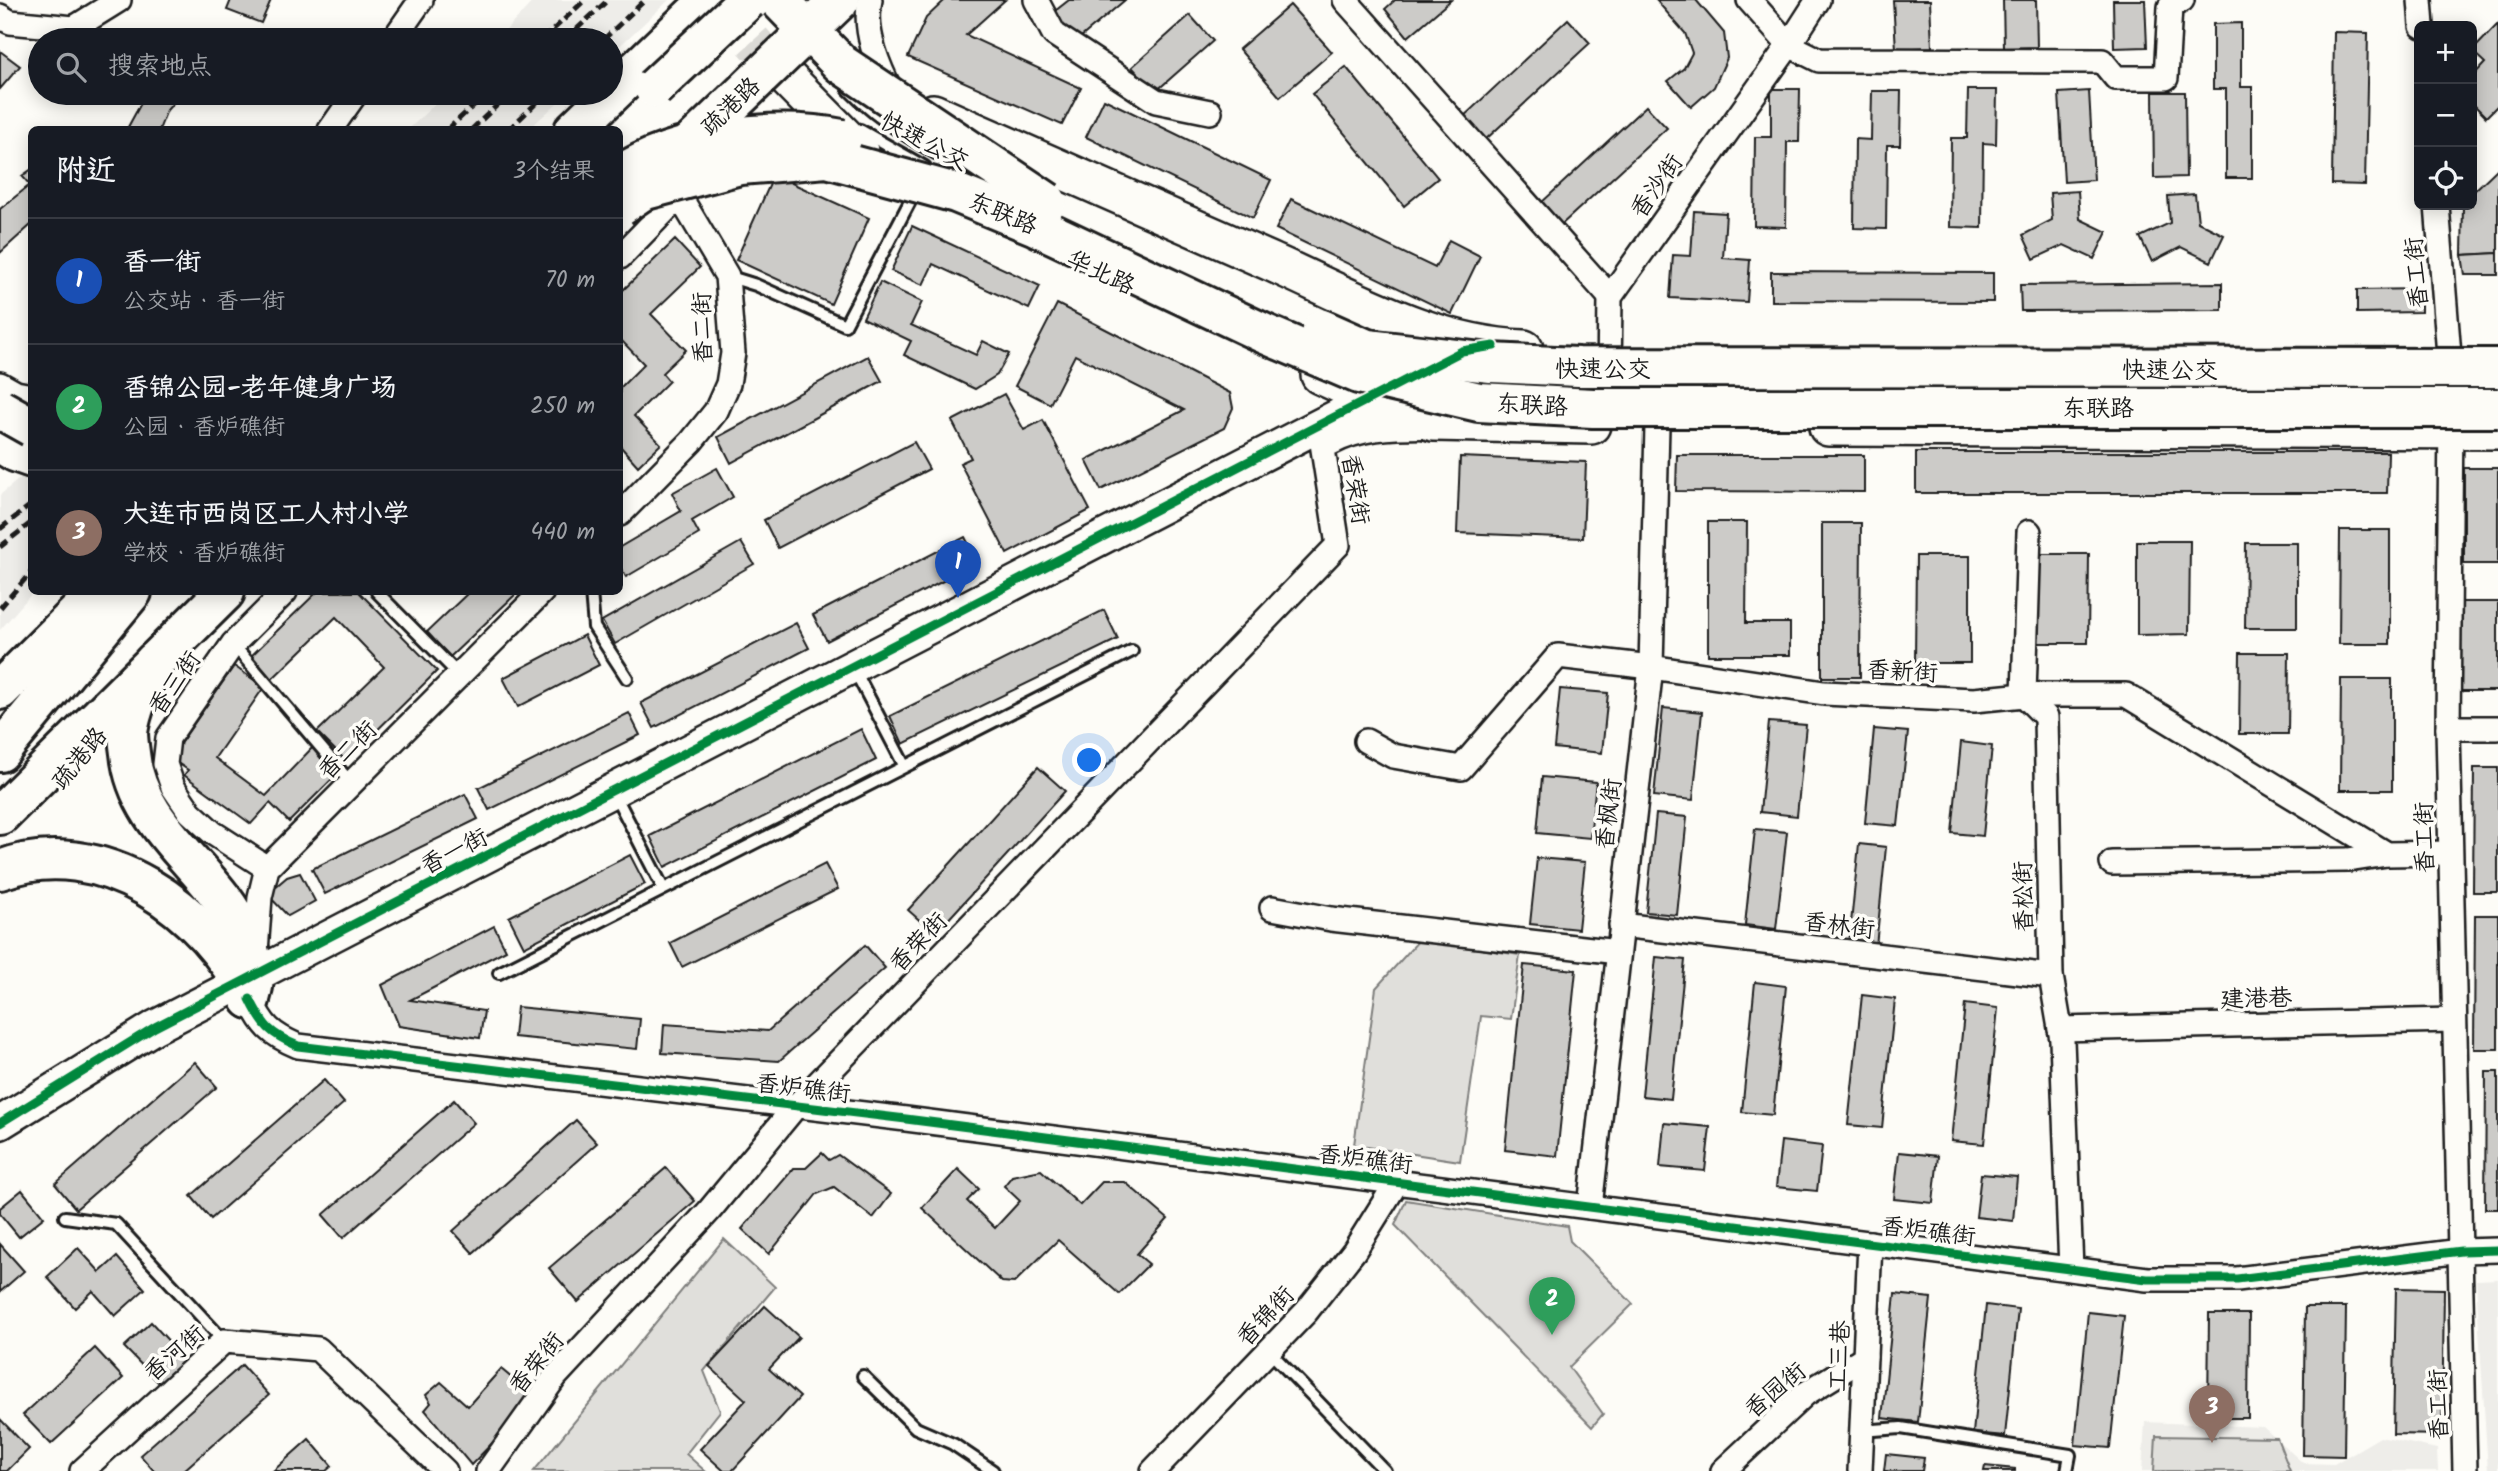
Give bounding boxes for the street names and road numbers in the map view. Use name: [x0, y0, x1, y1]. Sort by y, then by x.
street label: 疏港路: [692, 68, 770, 146]
street label: 快速公交: [873, 103, 976, 182]
street label: 香沙街: [1621, 146, 1694, 228]
street label: 东联路: [962, 182, 1043, 246]
street label: 香工街: [2395, 235, 2440, 310]
street label: 华北路: [1059, 240, 1141, 306]
street label: 香二街: [683, 292, 724, 364]
street label: 快速公交: [1555, 351, 1651, 390]
street label: 快速公交: [2122, 352, 2218, 391]
street label: 东联路: [1495, 385, 1569, 428]
street label: 东联路: [2062, 390, 2134, 429]
street label: 香荣街: [1330, 451, 1379, 528]
street label: 香三街: [139, 643, 212, 725]
street label: 香新街: [1865, 651, 1939, 694]
street label: 香二街: [309, 712, 387, 790]
street label: 疏港路: [42, 719, 118, 799]
street label: 香枫街: [1586, 776, 1633, 852]
street label: 香工街: [2405, 802, 2446, 874]
street label: 香一街: [414, 819, 496, 886]
street label: 香松街: [2004, 861, 2045, 933]
street label: 香林街: [1801, 903, 1877, 950]
street label: 香荣街: [880, 904, 958, 982]
street label: 建港巷: [2220, 979, 2292, 1020]
street label: 香炉礁街: [753, 1064, 853, 1115]
street label: 香炉礁街: [1315, 1135, 1415, 1186]
street label: 香炉礁街: [1878, 1207, 1978, 1258]
street label: 香锦街: [1227, 1277, 1305, 1357]
street label: 香河街: [135, 1316, 215, 1392]
street label: 工三巷: [1819, 1319, 1862, 1393]
street label: 香荣街: [499, 1324, 575, 1404]
street label: 香园街: [1736, 1353, 1816, 1429]
street label: 香工街: [2419, 1369, 2460, 1441]

